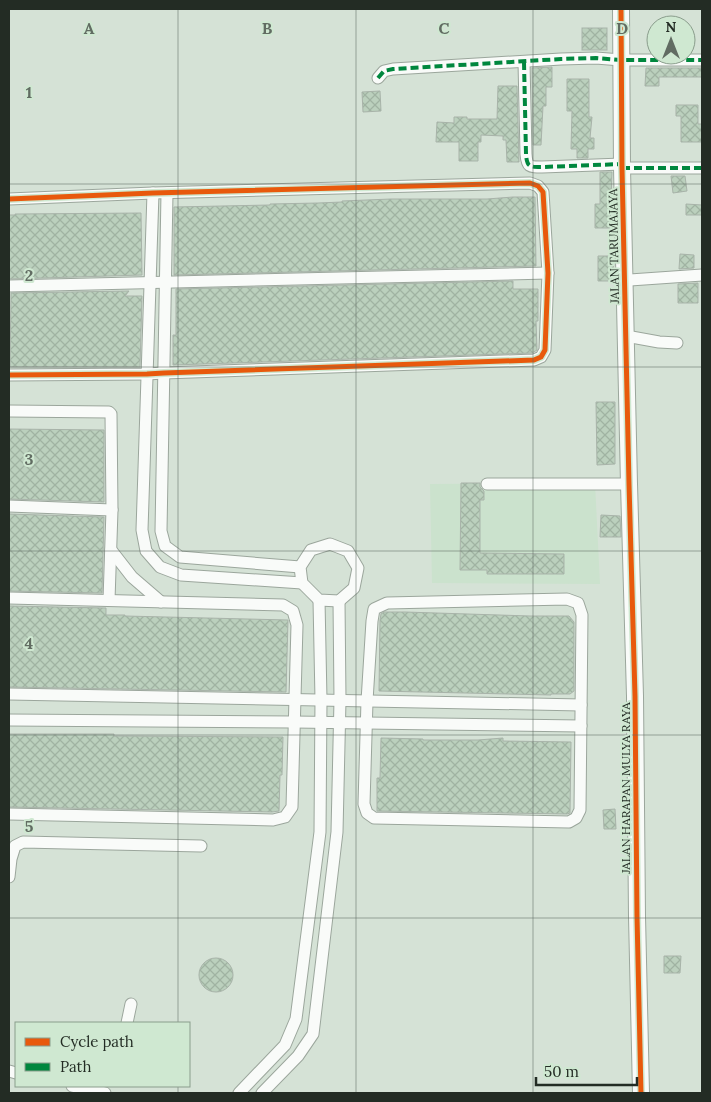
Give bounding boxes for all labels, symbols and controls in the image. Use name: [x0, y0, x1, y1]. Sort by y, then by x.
north arrow: [646, 15, 696, 65]
text: A: [84, 18, 95, 38]
text: B: [262, 18, 273, 38]
text: C: [438, 18, 450, 38]
text: D: [616, 18, 628, 38]
text: N: [666, 18, 677, 36]
text: 1: [26, 82, 32, 102]
street label: JALAN TARUMAJAYA: [605, 188, 622, 305]
text: 2: [25, 265, 33, 285]
text: 3: [25, 449, 34, 469]
text: 4: [25, 633, 34, 653]
street label: JALAN HARAPAN MULYA RAYA: [618, 702, 633, 875]
text: 5: [25, 816, 34, 836]
legend: [15, 1022, 190, 1087]
text: Cycle path: [60, 1032, 134, 1051]
scale bar: [536, 1054, 637, 1086]
text: Path: [60, 1057, 91, 1076]
text: 50 m: [544, 1062, 579, 1081]

